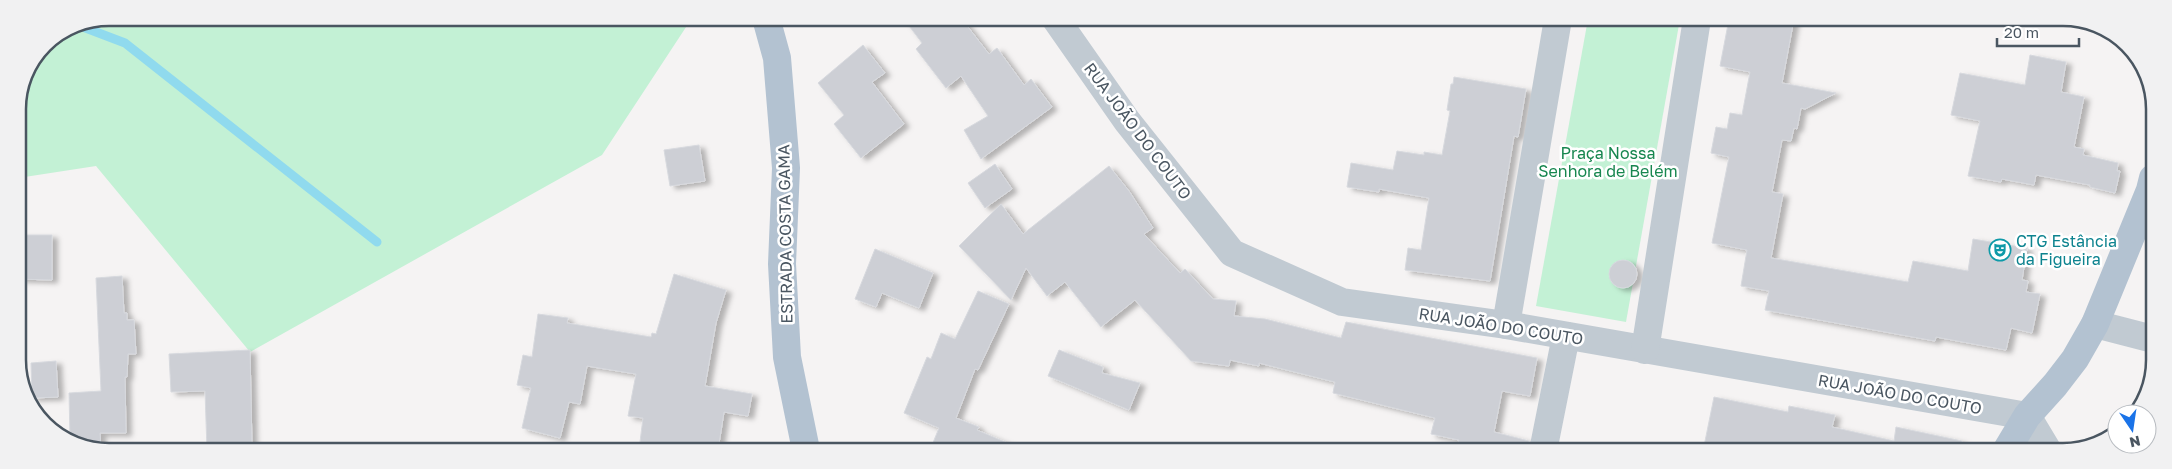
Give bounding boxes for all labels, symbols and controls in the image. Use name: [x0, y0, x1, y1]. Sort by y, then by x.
scale bar: [1997, 15, 2080, 47]
text: 20 m: [2004, 23, 2039, 41]
street label: RUA JOÃO DO COUTO: [1080, 59, 1196, 203]
park label: Praça Nossa Senhora de Belém: [1538, 143, 1678, 181]
street label: ESTRADA COSTA GAMA: [773, 144, 797, 324]
place label: CTG Estância da Figueira: [2016, 231, 2117, 269]
theatre icon: CTG Estância da Figueira: [1988, 238, 2012, 262]
street label: RUA JOÃO DO COUTO: [1417, 303, 1585, 349]
street label: RUA JOÃO DO COUTO: [1816, 370, 1984, 418]
north arrow: [2107, 404, 2157, 454]
text: N: [2128, 433, 2142, 452]

